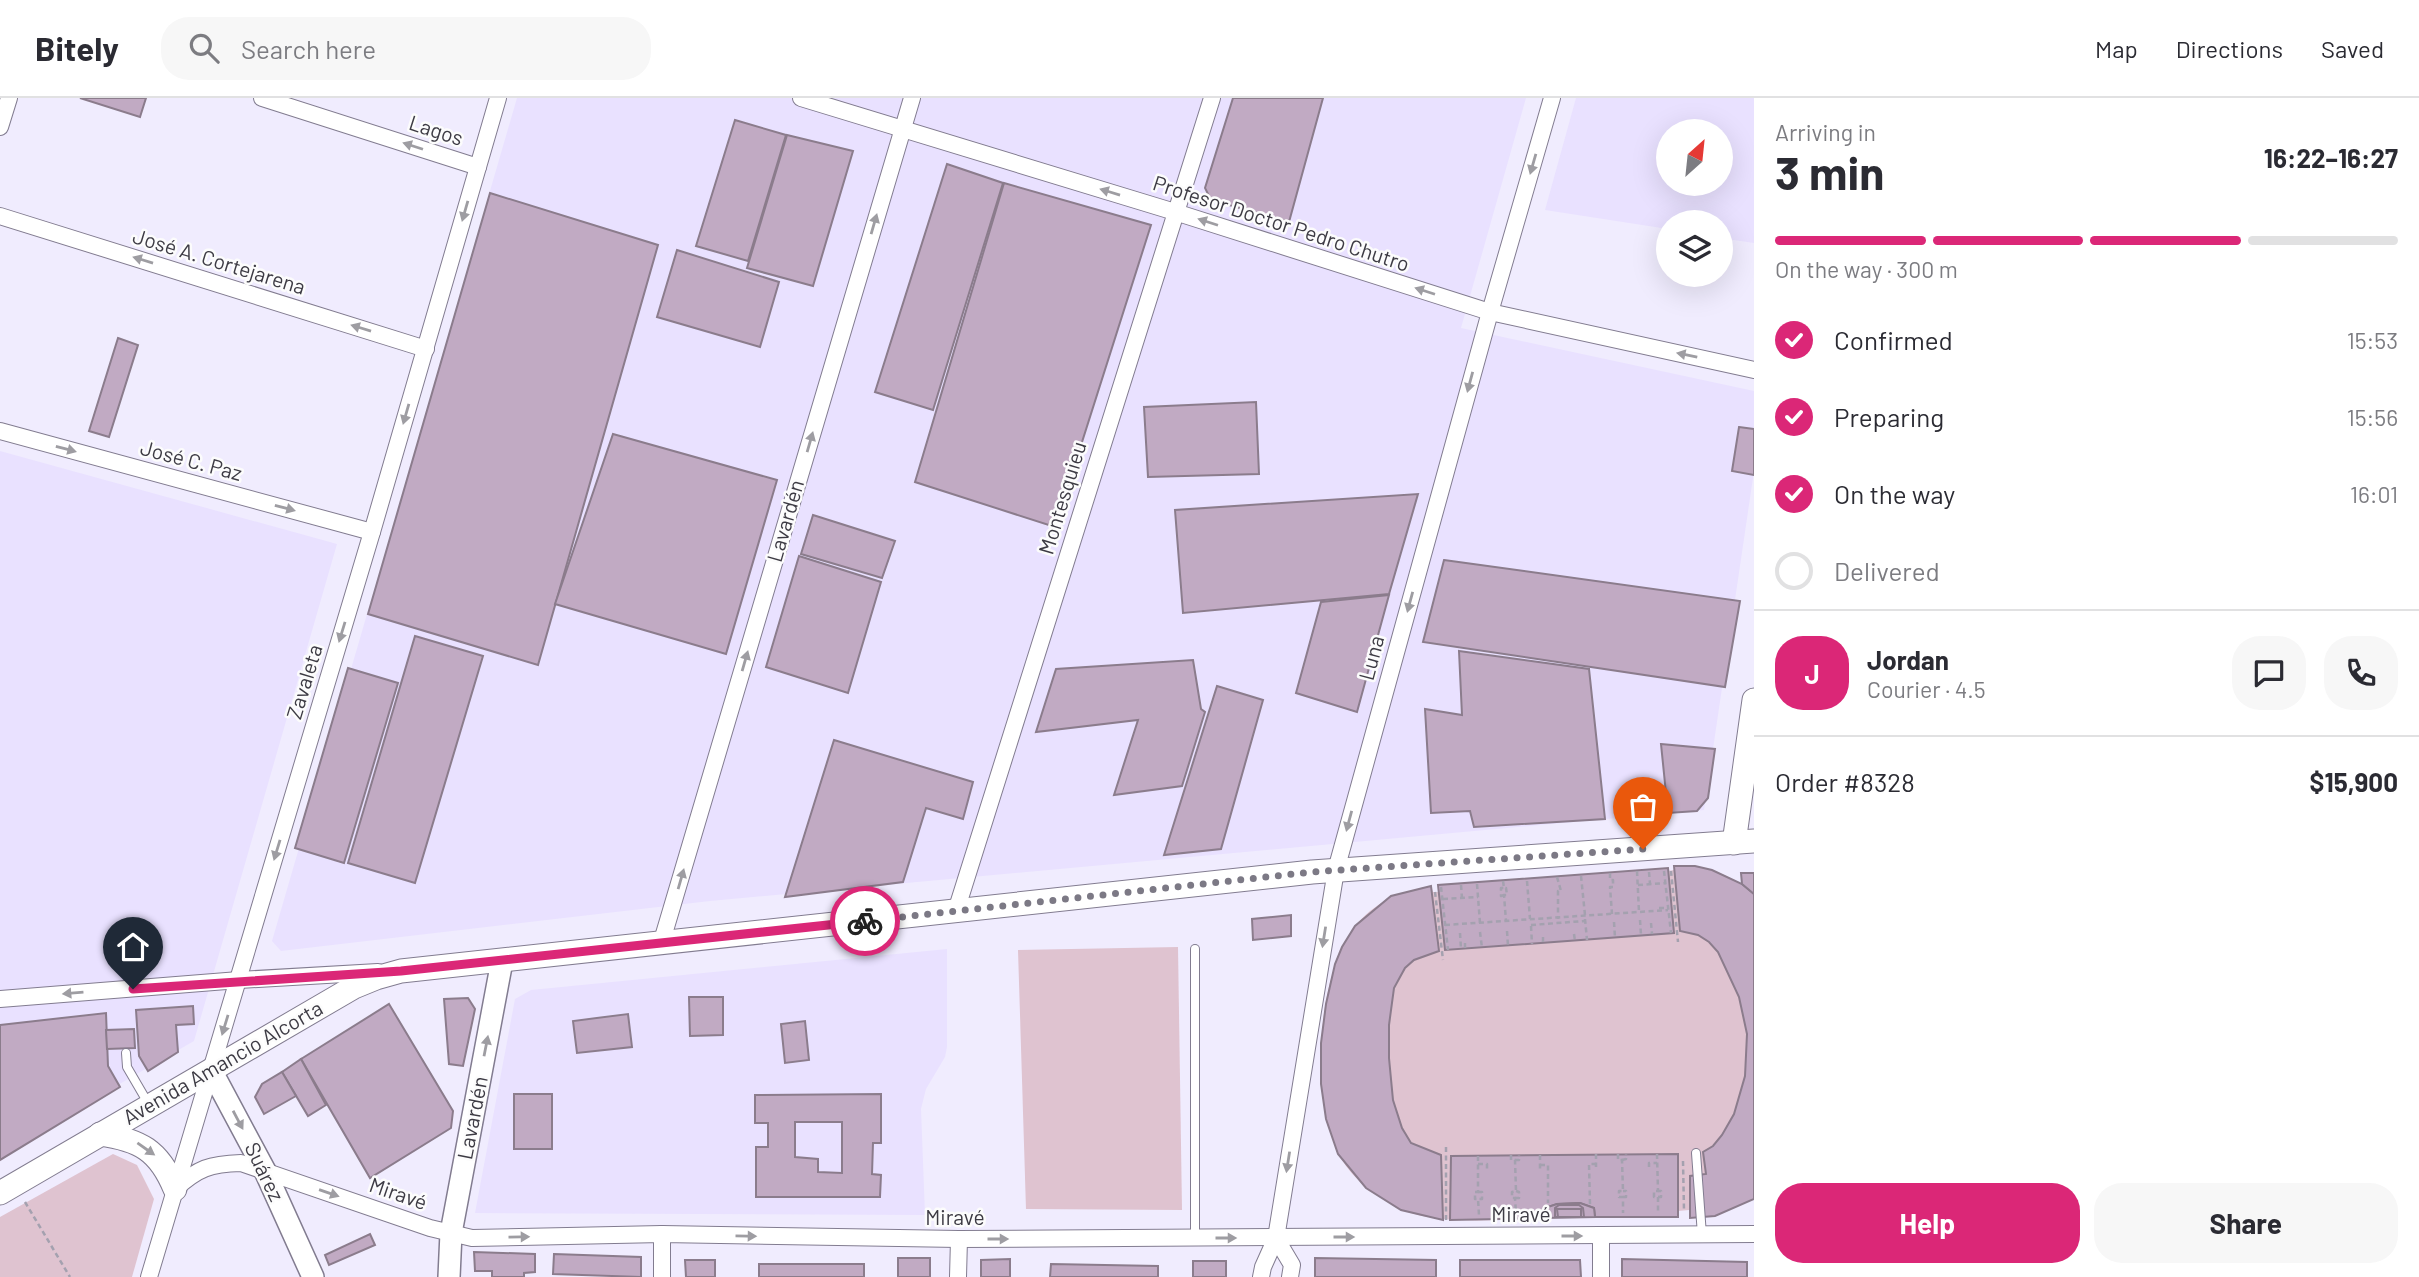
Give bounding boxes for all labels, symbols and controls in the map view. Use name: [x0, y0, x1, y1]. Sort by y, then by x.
search box: [161, 17, 651, 80]
text: Bitely: [35, 28, 119, 68]
icon: search: [185, 29, 223, 67]
text: Search here: [241, 33, 376, 64]
text: Map: [2095, 34, 2138, 63]
text: Directions: [2176, 34, 2283, 63]
text: Saved: [2321, 34, 2384, 63]
street label: Lagos: [406, 109, 467, 150]
text: Arriving in: [1775, 118, 1876, 146]
north arrow: [1656, 119, 1732, 196]
map controls: [1656, 119, 1733, 287]
one-way arrow: [402, 140, 423, 151]
text: 16:22–16:27: [2264, 142, 2398, 173]
text: 3 min: [1775, 144, 1884, 199]
one-way arrow: [1527, 153, 1537, 174]
street label: Profesor Doctor Pedro Chutro: [1150, 169, 1413, 276]
one-way arrow: [1099, 186, 1120, 196]
one-way arrow: [460, 200, 470, 221]
button: layers: [1656, 210, 1733, 287]
one-way arrow: [870, 214, 880, 235]
one-way arrow: [1197, 216, 1218, 227]
street label: José A. Cortejarena: [130, 222, 309, 299]
one-way arrow: [133, 255, 154, 265]
text: On the way · 300 m: [1775, 255, 1958, 283]
one-way arrow: [1414, 286, 1435, 296]
icon: check: [1775, 321, 1813, 359]
one-way arrow: [350, 323, 371, 333]
text: Confirmed: [1834, 324, 1953, 355]
text: 15:53: [2347, 326, 2398, 354]
one-way arrow: [1676, 350, 1698, 361]
one-way arrow: [1465, 372, 1475, 393]
icon: check: [1775, 398, 1813, 436]
text: Preparing: [1834, 401, 1944, 432]
text: 15:56: [2347, 403, 2398, 431]
one-way arrow: [401, 404, 411, 425]
one-way arrow: [805, 432, 815, 453]
street label: José C. Paz: [138, 434, 245, 485]
street label: Montesquieu: [1033, 438, 1091, 557]
one-way arrow: [56, 444, 77, 454]
icon: check: [1775, 475, 1813, 513]
street label: Lavardén: [761, 477, 808, 565]
text: On the way: [1834, 478, 1955, 509]
text: 16:01: [2350, 480, 2398, 508]
one-way arrow: [275, 504, 296, 514]
text: Delivered: [1834, 555, 1940, 586]
one-way arrow: [1404, 591, 1414, 612]
one-way arrow: [336, 622, 346, 643]
street label: Luna: [1353, 633, 1388, 683]
button: chat: [2232, 636, 2306, 710]
button: phone: [2324, 636, 2398, 710]
street label: Zavaleta: [280, 641, 327, 722]
text: Jordan: [1867, 644, 1949, 675]
one-way arrow: [741, 650, 751, 671]
text: J: [1804, 658, 1820, 689]
text: Courier · 4.5: [1867, 675, 1986, 703]
text: Order #8328: [1775, 766, 1915, 797]
text: $15,900: [2310, 766, 2398, 797]
pin: [1613, 777, 1673, 849]
icon: bag: [1624, 788, 1662, 826]
one-way arrow: [1343, 810, 1354, 832]
one-way arrow: [272, 840, 282, 861]
one-way arrow: [676, 868, 686, 889]
courier: [830, 886, 900, 956]
icon: bike: [846, 902, 884, 940]
pin: [103, 917, 163, 989]
one-way arrow: [1318, 926, 1329, 948]
icon: home: [114, 928, 152, 966]
one-way arrow: [62, 988, 84, 999]
street label: Avenida Amancio Alcorta: [118, 994, 326, 1129]
one-way arrow: [219, 1015, 230, 1036]
one-way arrow: [481, 1035, 492, 1057]
street label: Lavardén: [451, 1074, 492, 1162]
one-way arrow: [232, 1111, 244, 1130]
street label: Suárez: [240, 1138, 290, 1205]
one-way arrow: [137, 1142, 156, 1156]
one-way arrow: [1282, 1151, 1293, 1173]
street label: Miravé: [366, 1171, 431, 1214]
button: Help: [1775, 1183, 2080, 1263]
button: Share: [2094, 1183, 2398, 1263]
one-way arrow: [319, 1188, 340, 1199]
street label: Miravé: [1491, 1201, 1551, 1226]
street label: Miravé: [925, 1204, 985, 1229]
one-way arrow: [736, 1230, 758, 1241]
one-way arrow: [1561, 1230, 1583, 1242]
one-way arrow: [508, 1231, 530, 1243]
one-way arrow: [1215, 1232, 1237, 1244]
one-way arrow: [1334, 1232, 1356, 1243]
one-way arrow: [988, 1233, 1010, 1245]

